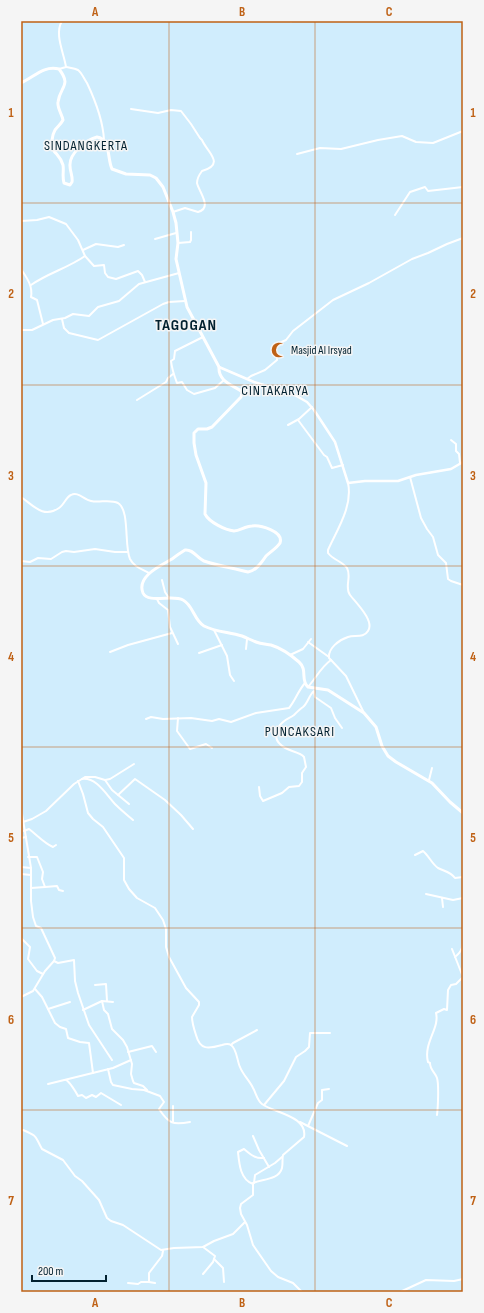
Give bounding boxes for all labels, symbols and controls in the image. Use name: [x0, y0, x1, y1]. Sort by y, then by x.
text: A: [91, 4, 99, 20]
text: B: [239, 4, 245, 20]
text: C: [386, 4, 393, 20]
text: 1: [8, 105, 14, 121]
text: 1: [470, 105, 476, 121]
district label: SINDANGKERTA: [44, 137, 128, 154]
text: 2: [8, 286, 14, 302]
text: 2: [470, 286, 476, 302]
district label: TAGOGAN: [155, 316, 217, 335]
mosque icon: Masjid Al Irsyad: [270, 341, 288, 359]
place label: Masjid Al Irsyad: [291, 343, 352, 358]
district label: CINTAKARYA: [241, 382, 309, 399]
text: 3: [8, 468, 14, 484]
text: 3: [470, 468, 476, 484]
text: 4: [8, 649, 14, 665]
text: 4: [470, 649, 476, 665]
district label: PUNCAKSARI: [265, 723, 335, 740]
text: 5: [8, 830, 14, 846]
text: 5: [470, 830, 476, 846]
text: 6: [8, 1012, 14, 1028]
text: 6: [470, 1012, 476, 1028]
text: 7: [8, 1193, 14, 1209]
text: 7: [470, 1193, 476, 1209]
scale bar: [32, 1257, 106, 1283]
text: 200 m: [38, 1264, 64, 1279]
text: A: [91, 1295, 99, 1311]
text: B: [239, 1295, 245, 1311]
text: C: [386, 1295, 393, 1311]

